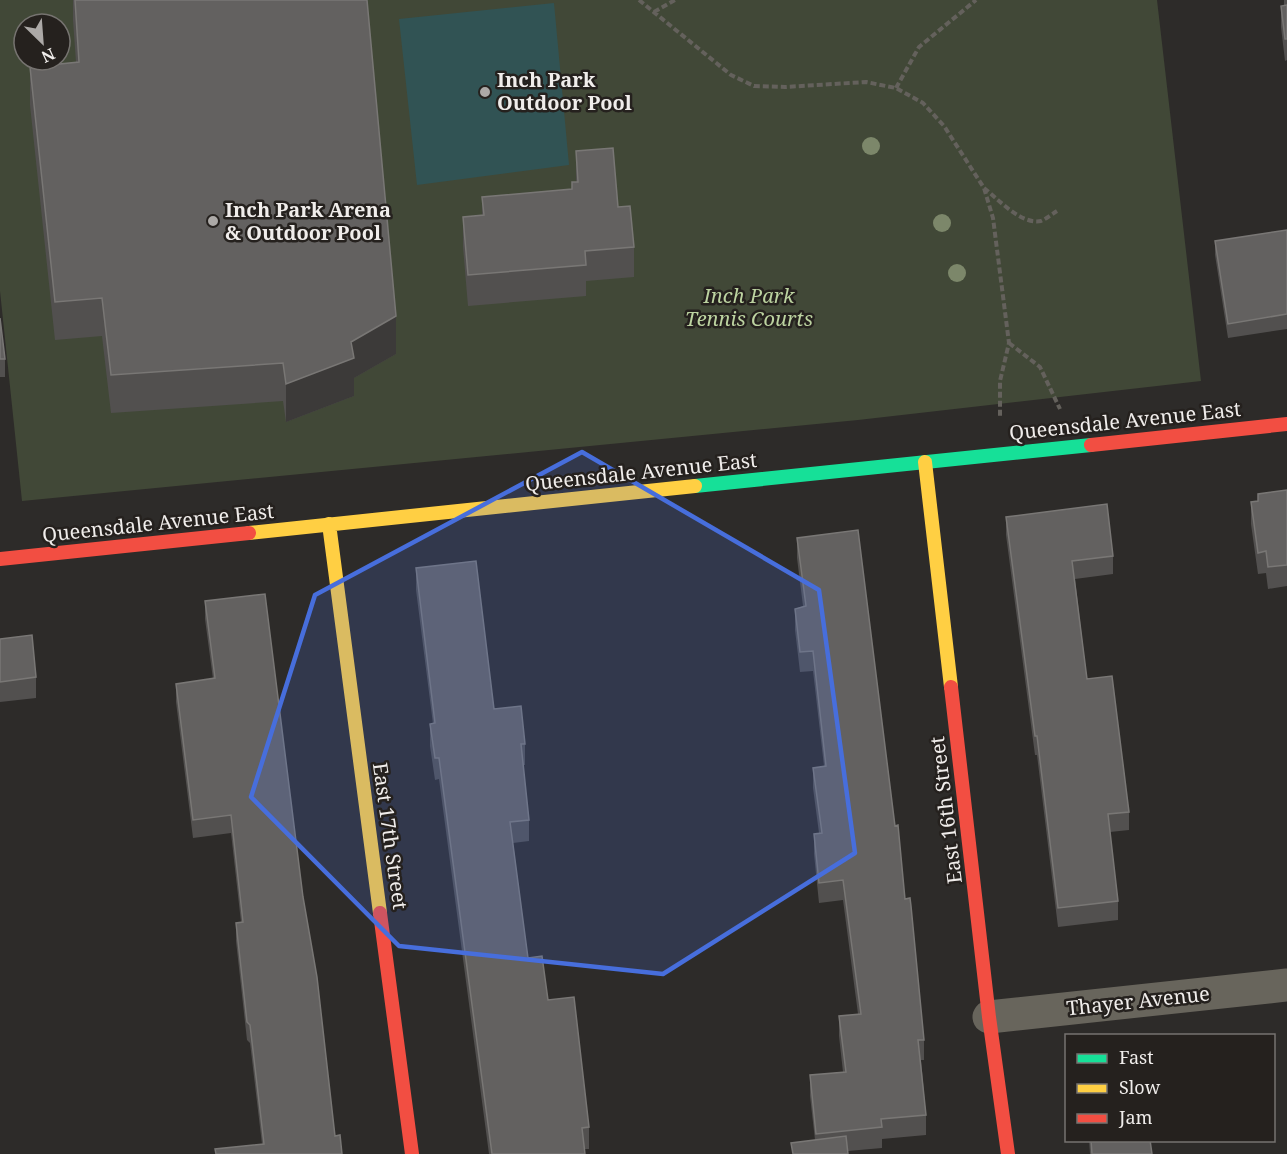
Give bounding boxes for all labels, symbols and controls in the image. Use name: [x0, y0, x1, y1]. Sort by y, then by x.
north arrow: [12, 12, 72, 72]
text: N: [38, 43, 59, 68]
place label: Inch Park Outdoor Pool: [497, 66, 632, 116]
marker: Inch Park Outdoor Pool: [478, 85, 492, 99]
place label: Inch Park Arena & Outdoor Pool: [225, 196, 391, 246]
marker: Inch Park Arena & Outdoor Pool: [206, 214, 220, 228]
park label: Inch Park Tennis Courts: [685, 282, 813, 332]
street label: Queensdale Avenue East: [1008, 395, 1242, 446]
street label: Queensdale Avenue East: [524, 446, 758, 497]
street label: Queensdale Avenue East: [41, 497, 275, 548]
street label: East 16th Street: [923, 735, 968, 885]
street label: East 17th Street: [367, 761, 414, 911]
street label: Thayer Avenue: [1065, 980, 1211, 1021]
legend: [1065, 1034, 1275, 1142]
text: Fast: [1119, 1045, 1154, 1069]
text: Slow: [1119, 1075, 1161, 1099]
text: Jam: [1118, 1105, 1153, 1129]

